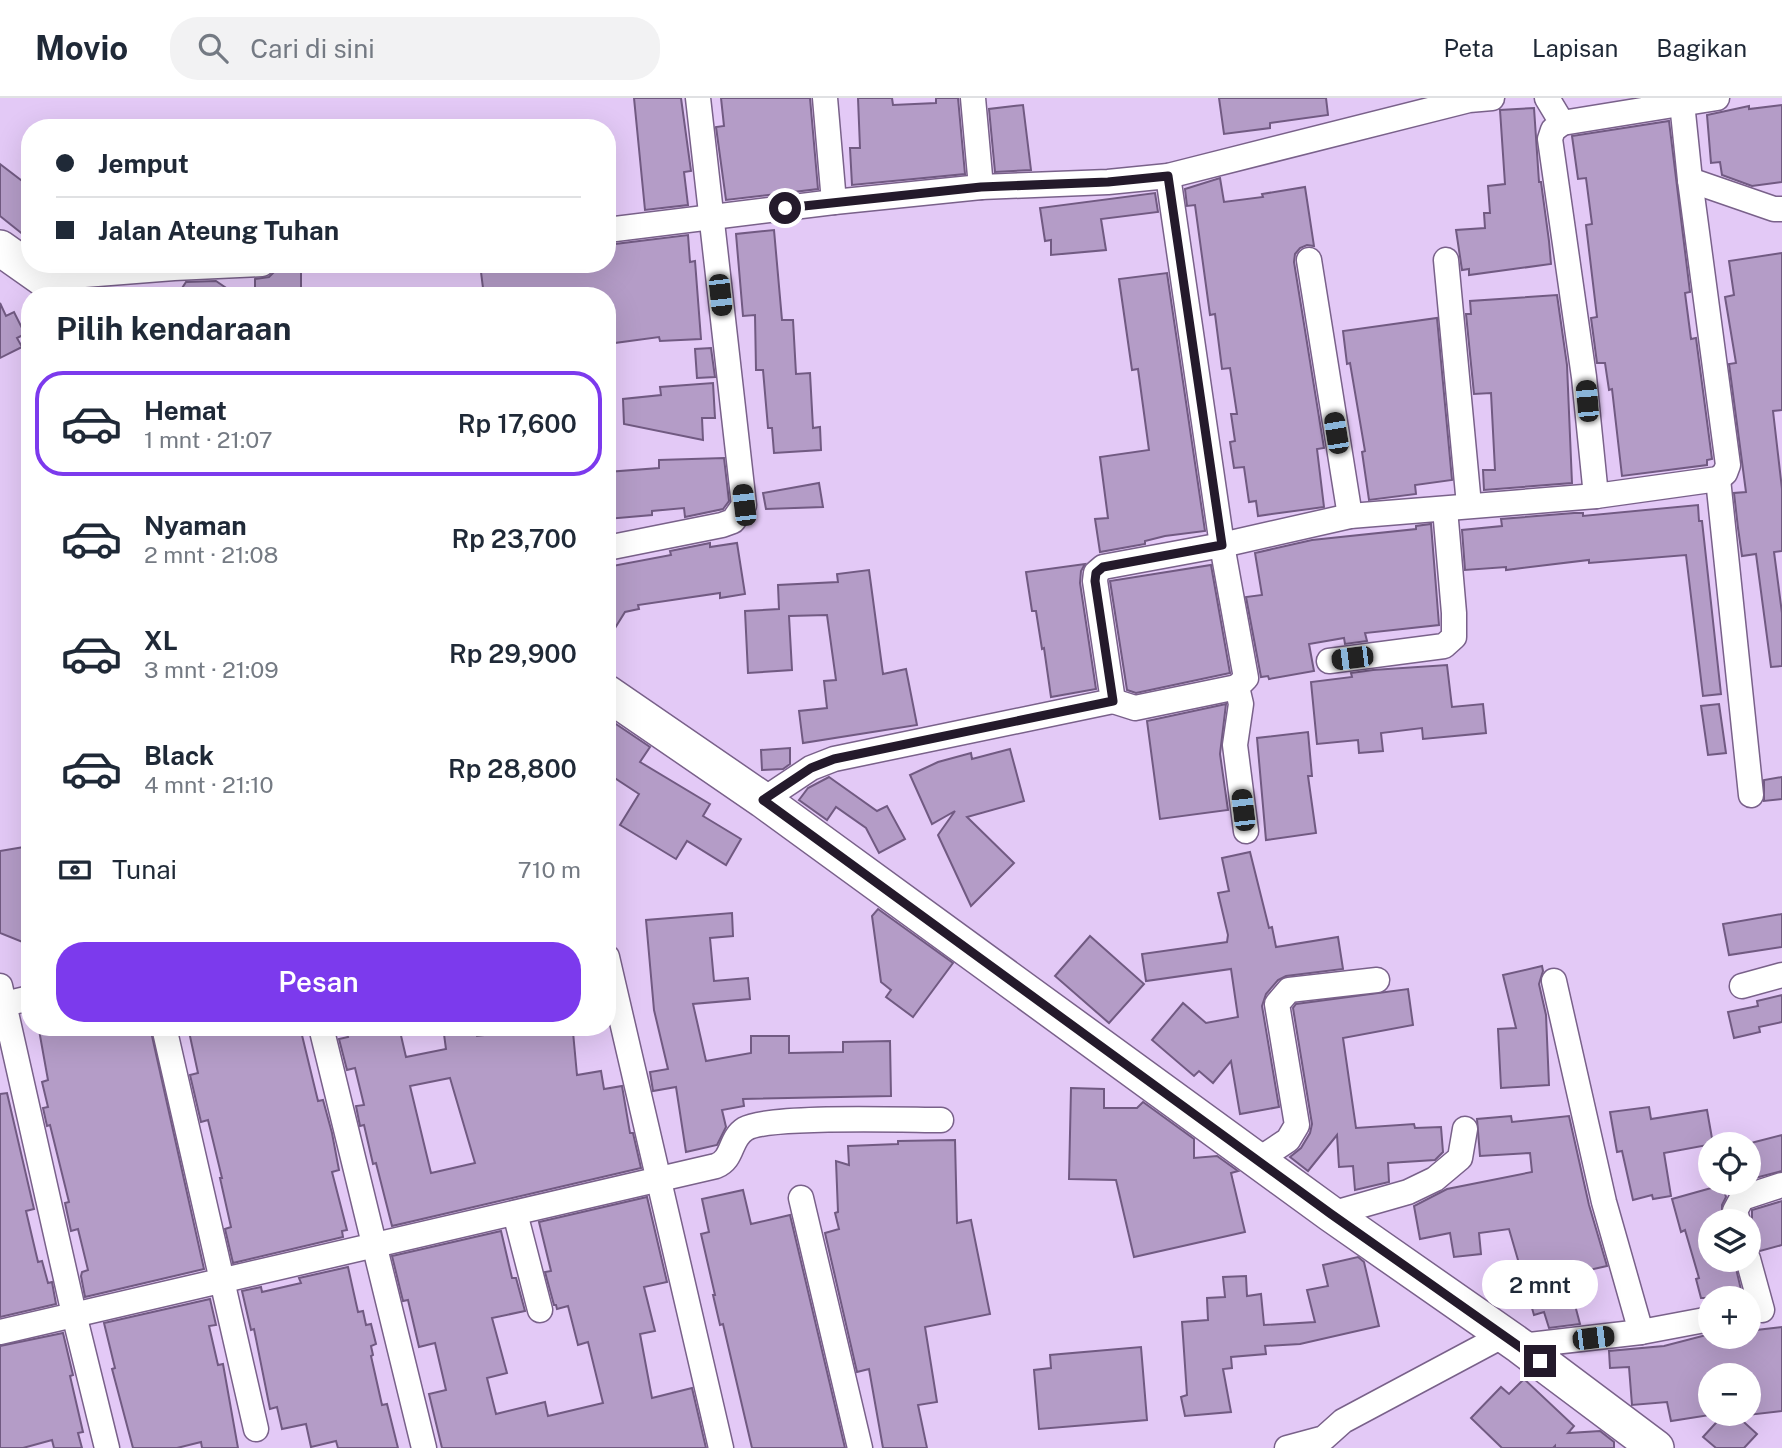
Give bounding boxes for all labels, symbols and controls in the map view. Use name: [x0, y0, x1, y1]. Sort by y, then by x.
search box: [170, 17, 660, 80]
text: Movio: [35, 29, 128, 67]
icon: search: [194, 29, 232, 67]
text: Cari di sini: [250, 33, 375, 64]
text: Peta: [1443, 34, 1494, 62]
text: Lapisan: [1532, 34, 1618, 62]
text: Bagikan: [1656, 34, 1747, 62]
text: Jemput: [98, 148, 189, 179]
route start: [769, 192, 801, 224]
text: Jalan Ateung Tuhan: [98, 215, 339, 246]
car: [708, 273, 733, 317]
text: Pilih kendaraan: [56, 310, 291, 347]
car: [1575, 379, 1600, 423]
icon: car: [60, 392, 123, 455]
text: Hemat: [144, 395, 227, 426]
text: Rp 17,600: [458, 408, 577, 439]
car: [1323, 411, 1350, 455]
text: 1 mnt · 21:07: [144, 426, 273, 453]
car: [732, 483, 757, 527]
icon: car: [60, 507, 123, 570]
text: Nyaman: [144, 510, 247, 541]
text: Rp 23,700: [451, 523, 577, 554]
text: 2 mnt · 21:08: [144, 541, 278, 568]
icon: car: [60, 622, 123, 685]
text: XL: [144, 625, 178, 656]
text: Rp 29,900: [449, 638, 577, 669]
car: [1330, 645, 1375, 671]
text: 3 mnt · 21:09: [144, 656, 279, 683]
icon: car: [60, 737, 123, 800]
text: Black: [144, 740, 214, 771]
text: Rp 28,800: [448, 753, 577, 784]
text: 4 mnt · 21:10: [144, 771, 274, 798]
car: [1231, 788, 1256, 832]
icon: cash: [56, 851, 94, 889]
text: Tunai: [112, 854, 177, 885]
text: 710 m: [518, 856, 581, 883]
button: Pesan: [56, 942, 581, 1022]
map controls: [1698, 1132, 1761, 1426]
button: locate: [1698, 1132, 1761, 1195]
button: layers: [1698, 1209, 1761, 1272]
callout: 2 mnt: [1482, 1260, 1598, 1308]
text: 2 mnt: [1509, 1271, 1571, 1298]
button: +: [1698, 1286, 1761, 1349]
car: [1571, 1325, 1616, 1351]
route end: [1524, 1345, 1556, 1377]
button: −: [1698, 1363, 1761, 1426]

